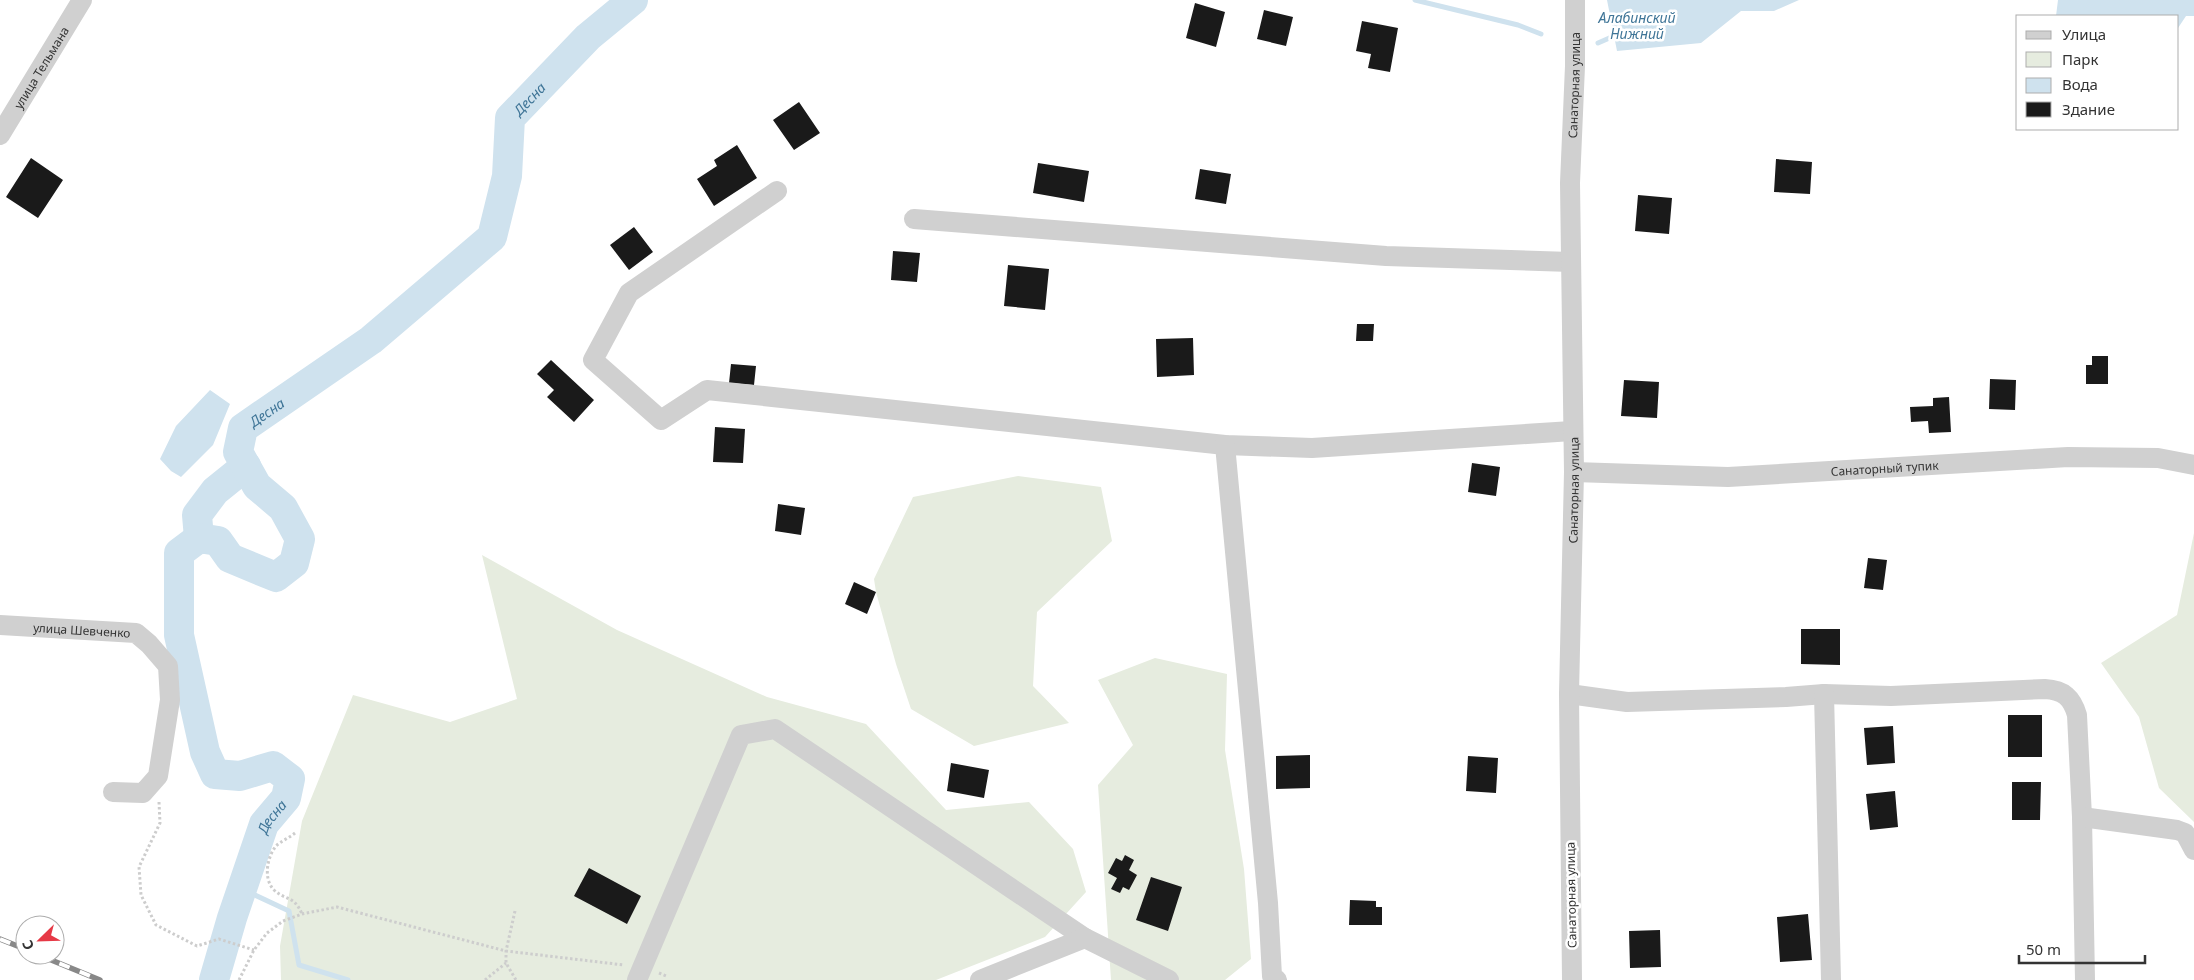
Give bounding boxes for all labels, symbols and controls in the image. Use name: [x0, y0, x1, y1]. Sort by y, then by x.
water label: Алабинский Нижний: [1597, 8, 1676, 43]
legend: [2016, 15, 2179, 130]
street label: улица Тельмана: [9, 23, 73, 112]
text: Улица: [2062, 24, 2106, 44]
street label: Санаторная улица: [1563, 32, 1584, 139]
text: Парк: [2062, 49, 2098, 69]
text: Вода: [2062, 74, 2098, 94]
water label: Десна: [507, 78, 549, 120]
text: Здание: [2062, 99, 2115, 119]
water label: Десна: [243, 393, 288, 432]
street label: Санаторная улица: [1564, 437, 1583, 543]
street label: Санаторный тупик: [1830, 456, 1940, 479]
street label: улица Шевченко: [33, 618, 131, 641]
water label: Десна: [251, 795, 290, 838]
street label: Санаторная улица: [1562, 842, 1580, 948]
north arrow: [15, 915, 65, 965]
scale bar: [2019, 932, 2145, 964]
text: С: [17, 937, 38, 953]
text: 50 m: [2026, 939, 2061, 959]

